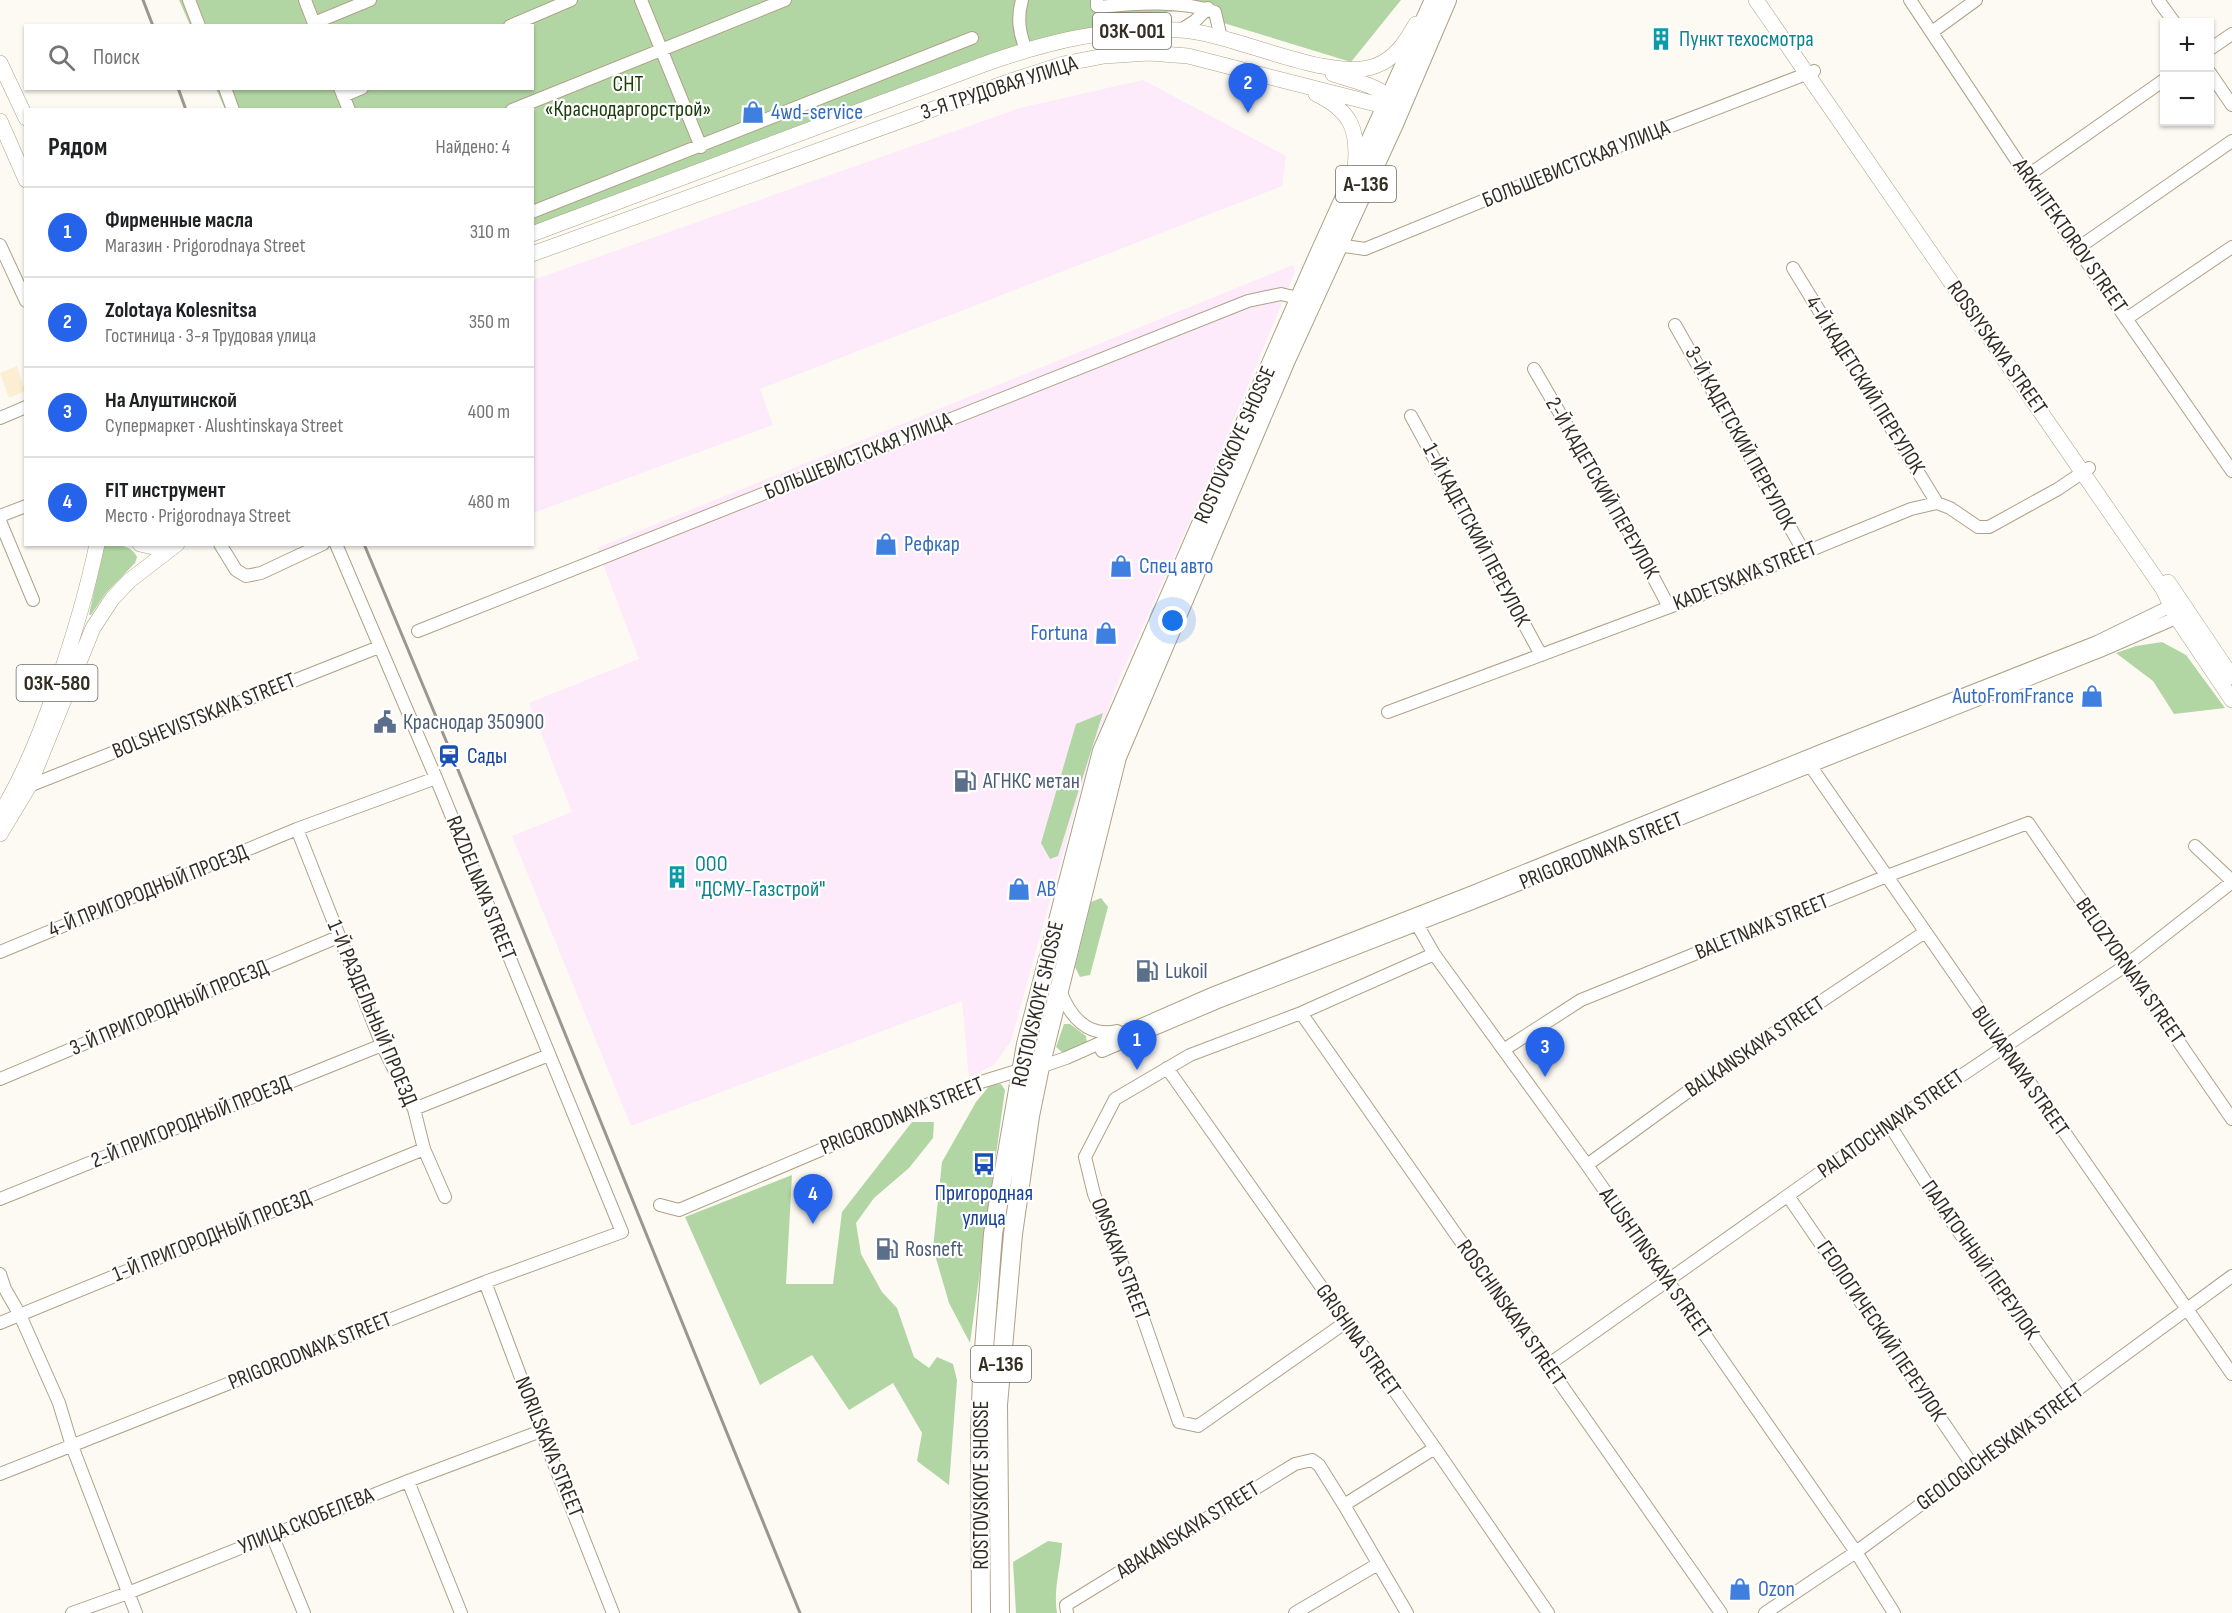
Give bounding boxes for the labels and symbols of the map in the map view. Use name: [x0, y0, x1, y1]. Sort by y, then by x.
road number: 03К-001: [1093, 13, 1171, 49]
building icon: Пункт техосмотра: [1648, 26, 1674, 52]
place label: Пункт техосмотра: [1679, 26, 1814, 53]
street label: 3-Я ТРУДОВАЯ УЛИЦА: [917, 50, 1081, 126]
pin: 2: [1228, 63, 1268, 113]
park label: СНТ «Краснодаргорстрой»: [545, 71, 711, 123]
shop icon: 4wd-service: [740, 99, 766, 125]
place label: 4wd-service: [771, 99, 863, 126]
street label: БОЛЬШЕВИСТСКАЯ УЛИЦА: [1478, 114, 1674, 214]
street label: ARKHITEKTOROV STREET: [2006, 153, 2133, 318]
road number: А-136: [1336, 166, 1396, 202]
street label: ROSSIYSKAYA STREET: [1941, 276, 2053, 420]
street label: 4-Й КАДЕТСКИЙ ПЕРЕУЛОК: [1799, 291, 1931, 479]
street label: 3-Й КАДЕТСКИЙ ПЕРЕУЛОК: [1679, 342, 1802, 534]
street label: ROSTOVSKOYE SHOSSE: [1188, 362, 1282, 528]
street label: 2-Й КАДЕТСКИЙ ПЕРЕУЛОК: [1539, 393, 1665, 584]
street label: БОЛЬШЕВИСТСКАЯ УЛИЦА: [760, 406, 956, 506]
street label: 1-Й КАДЕТСКИЙ ПЕРЕУЛОК: [1416, 439, 1536, 631]
shop icon: Рефкар: [873, 531, 899, 557]
place label: Рефкар: [904, 531, 960, 558]
street label: KADETSKAYA STREET: [1669, 535, 1821, 617]
shop icon: Спец авто: [1108, 553, 1134, 579]
place label: Спец авто: [1139, 553, 1213, 580]
your location: [1158, 606, 1187, 635]
place label: Fortuna: [1030, 620, 1088, 647]
shop icon: Fortuna: [1093, 620, 1119, 646]
road number: 03К-580: [16, 665, 98, 701]
street label: BOLSHEVISTSKAYA STREET: [108, 667, 300, 765]
place label: AutoFromFrance: [1951, 683, 2074, 710]
shop icon: AutoFromFrance: [2079, 683, 2105, 709]
public building icon: Краснодар 350900: [372, 709, 398, 735]
place label: Краснодар 350900: [403, 709, 544, 736]
station icon: Сады: [436, 743, 462, 769]
place label: Сады: [467, 743, 507, 770]
fuel station icon: АГНКС метан: [952, 768, 978, 794]
place label: АГНКС метан: [982, 768, 1080, 795]
street label: PRIGORODNAYA STREET: [1515, 806, 1687, 896]
street label: RAZDELNAYA STREET: [440, 812, 522, 964]
street label: 4-Й ПРИГОРОДНЫЙ ПРОЕЗД: [44, 838, 252, 943]
place label: ООО "ДСМУ-Газстрой": [695, 851, 826, 903]
building icon: ООО "ДСМУ-Газстрой": [664, 864, 690, 890]
shop icon: АВ: [1006, 876, 1032, 902]
place label: АВ: [1036, 876, 1056, 903]
street label: BALETNAYA STREET: [1691, 888, 1833, 966]
street label: BELOZYORNAYA STREET: [2069, 893, 2191, 1049]
street label: 1-Й РАЗДЕЛЬНЫЙ ПРОЕЗД: [321, 916, 423, 1110]
street label: ROSTOVSKOYE SHOSSE: [1006, 918, 1070, 1090]
street label: 3-Й ПРИГОРОДНЫЙ ПРОЕЗД: [66, 954, 273, 1062]
fuel station icon: Lukoil: [1134, 958, 1160, 984]
place label: Lukoil: [1165, 958, 1208, 985]
street label: BALKANSKAYA STREET: [1680, 990, 1830, 1104]
street label: BULVARNAYA STREET: [1965, 1001, 2075, 1141]
pin: 1: [1118, 1020, 1156, 1070]
pin: 3: [1526, 1028, 1564, 1077]
street label: PALATOCHNAYA STREET: [1813, 1063, 1969, 1185]
street label: 2-Й ПРИГОРОДНЫЙ ПРОЕЗД: [87, 1069, 295, 1174]
street label: PRIGORODNAYA STREET: [816, 1071, 988, 1161]
bus stop icon: Пригородная улица: [971, 1151, 997, 1177]
pin: 4: [794, 1174, 832, 1224]
street label: ПАЛАТОЧНЫЙ ПЕРЕУЛОК: [1915, 1175, 2045, 1345]
place label: Пригородная улица: [935, 1180, 1033, 1232]
street label: ALUSHTINSKAYA STREET: [1592, 1182, 1717, 1344]
street label: 1-Й ПРИГОРОДНЫЙ ПРОЕЗД: [109, 1184, 315, 1288]
street label: OMSKAYA STREET: [1084, 1194, 1156, 1324]
street label: ROSCHINSKAYA STREET: [1451, 1235, 1571, 1391]
street label: ГЕОЛОГИЧЕСКИЙ ПЕРЕУЛОК: [1810, 1235, 1952, 1427]
fuel station icon: Rosneft: [874, 1236, 900, 1262]
place label: Rosneft: [905, 1236, 964, 1263]
street label: GRISHINA STREET: [1310, 1279, 1406, 1401]
street label: PRIGORODNAYA STREET: [224, 1306, 396, 1396]
road number: А-136: [971, 1346, 1031, 1382]
street label: NORILSKAYA STREET: [509, 1373, 589, 1521]
street label: GEOLOGICHESKAYA STREET: [1911, 1377, 2089, 1517]
street label: ROSTOVSKOYE SHOSSE: [968, 1400, 995, 1570]
street label: ABAKANSKAYA STREET: [1111, 1475, 1265, 1585]
street label: УЛИЦА СКОБЕЛЕВА: [234, 1481, 378, 1560]
shop icon: Ozon: [1727, 1576, 1753, 1602]
place label: Ozon: [1758, 1576, 1795, 1603]

